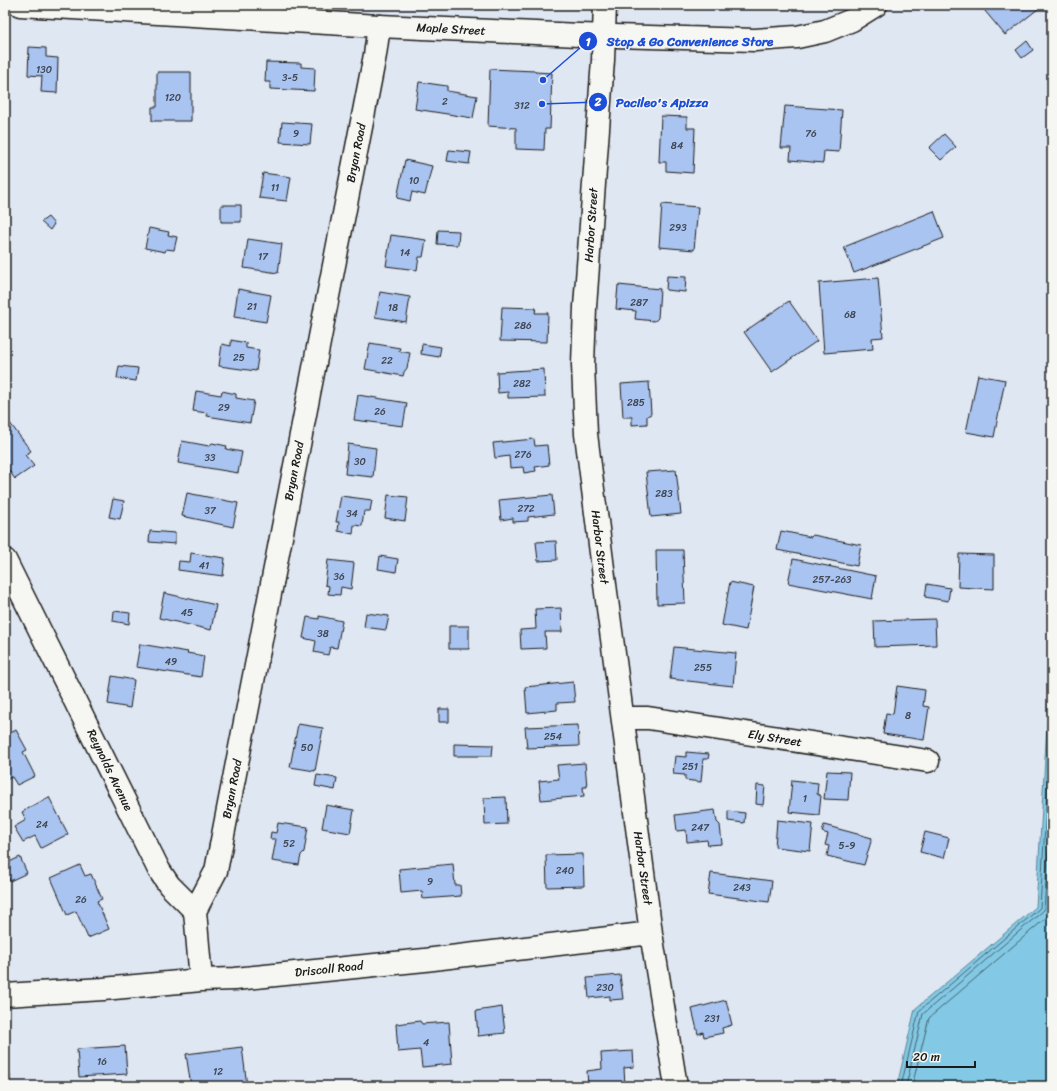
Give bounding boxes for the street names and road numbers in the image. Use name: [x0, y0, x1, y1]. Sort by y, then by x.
street label: Maple Street: [416, 16, 486, 42]
street label: Bryan Road: [339, 120, 373, 185]
street label: Harbor Street: [577, 186, 605, 263]
street label: Bryan Road: [277, 438, 311, 503]
street label: Harbor Street: [585, 509, 616, 586]
street label: Ely Street: [746, 723, 804, 753]
street label: Reynolds Avenue: [81, 725, 139, 815]
street label: Bryan Road: [215, 756, 249, 821]
street label: Harbor Street: [627, 830, 659, 908]
street label: Driscoll Road: [294, 954, 365, 984]

